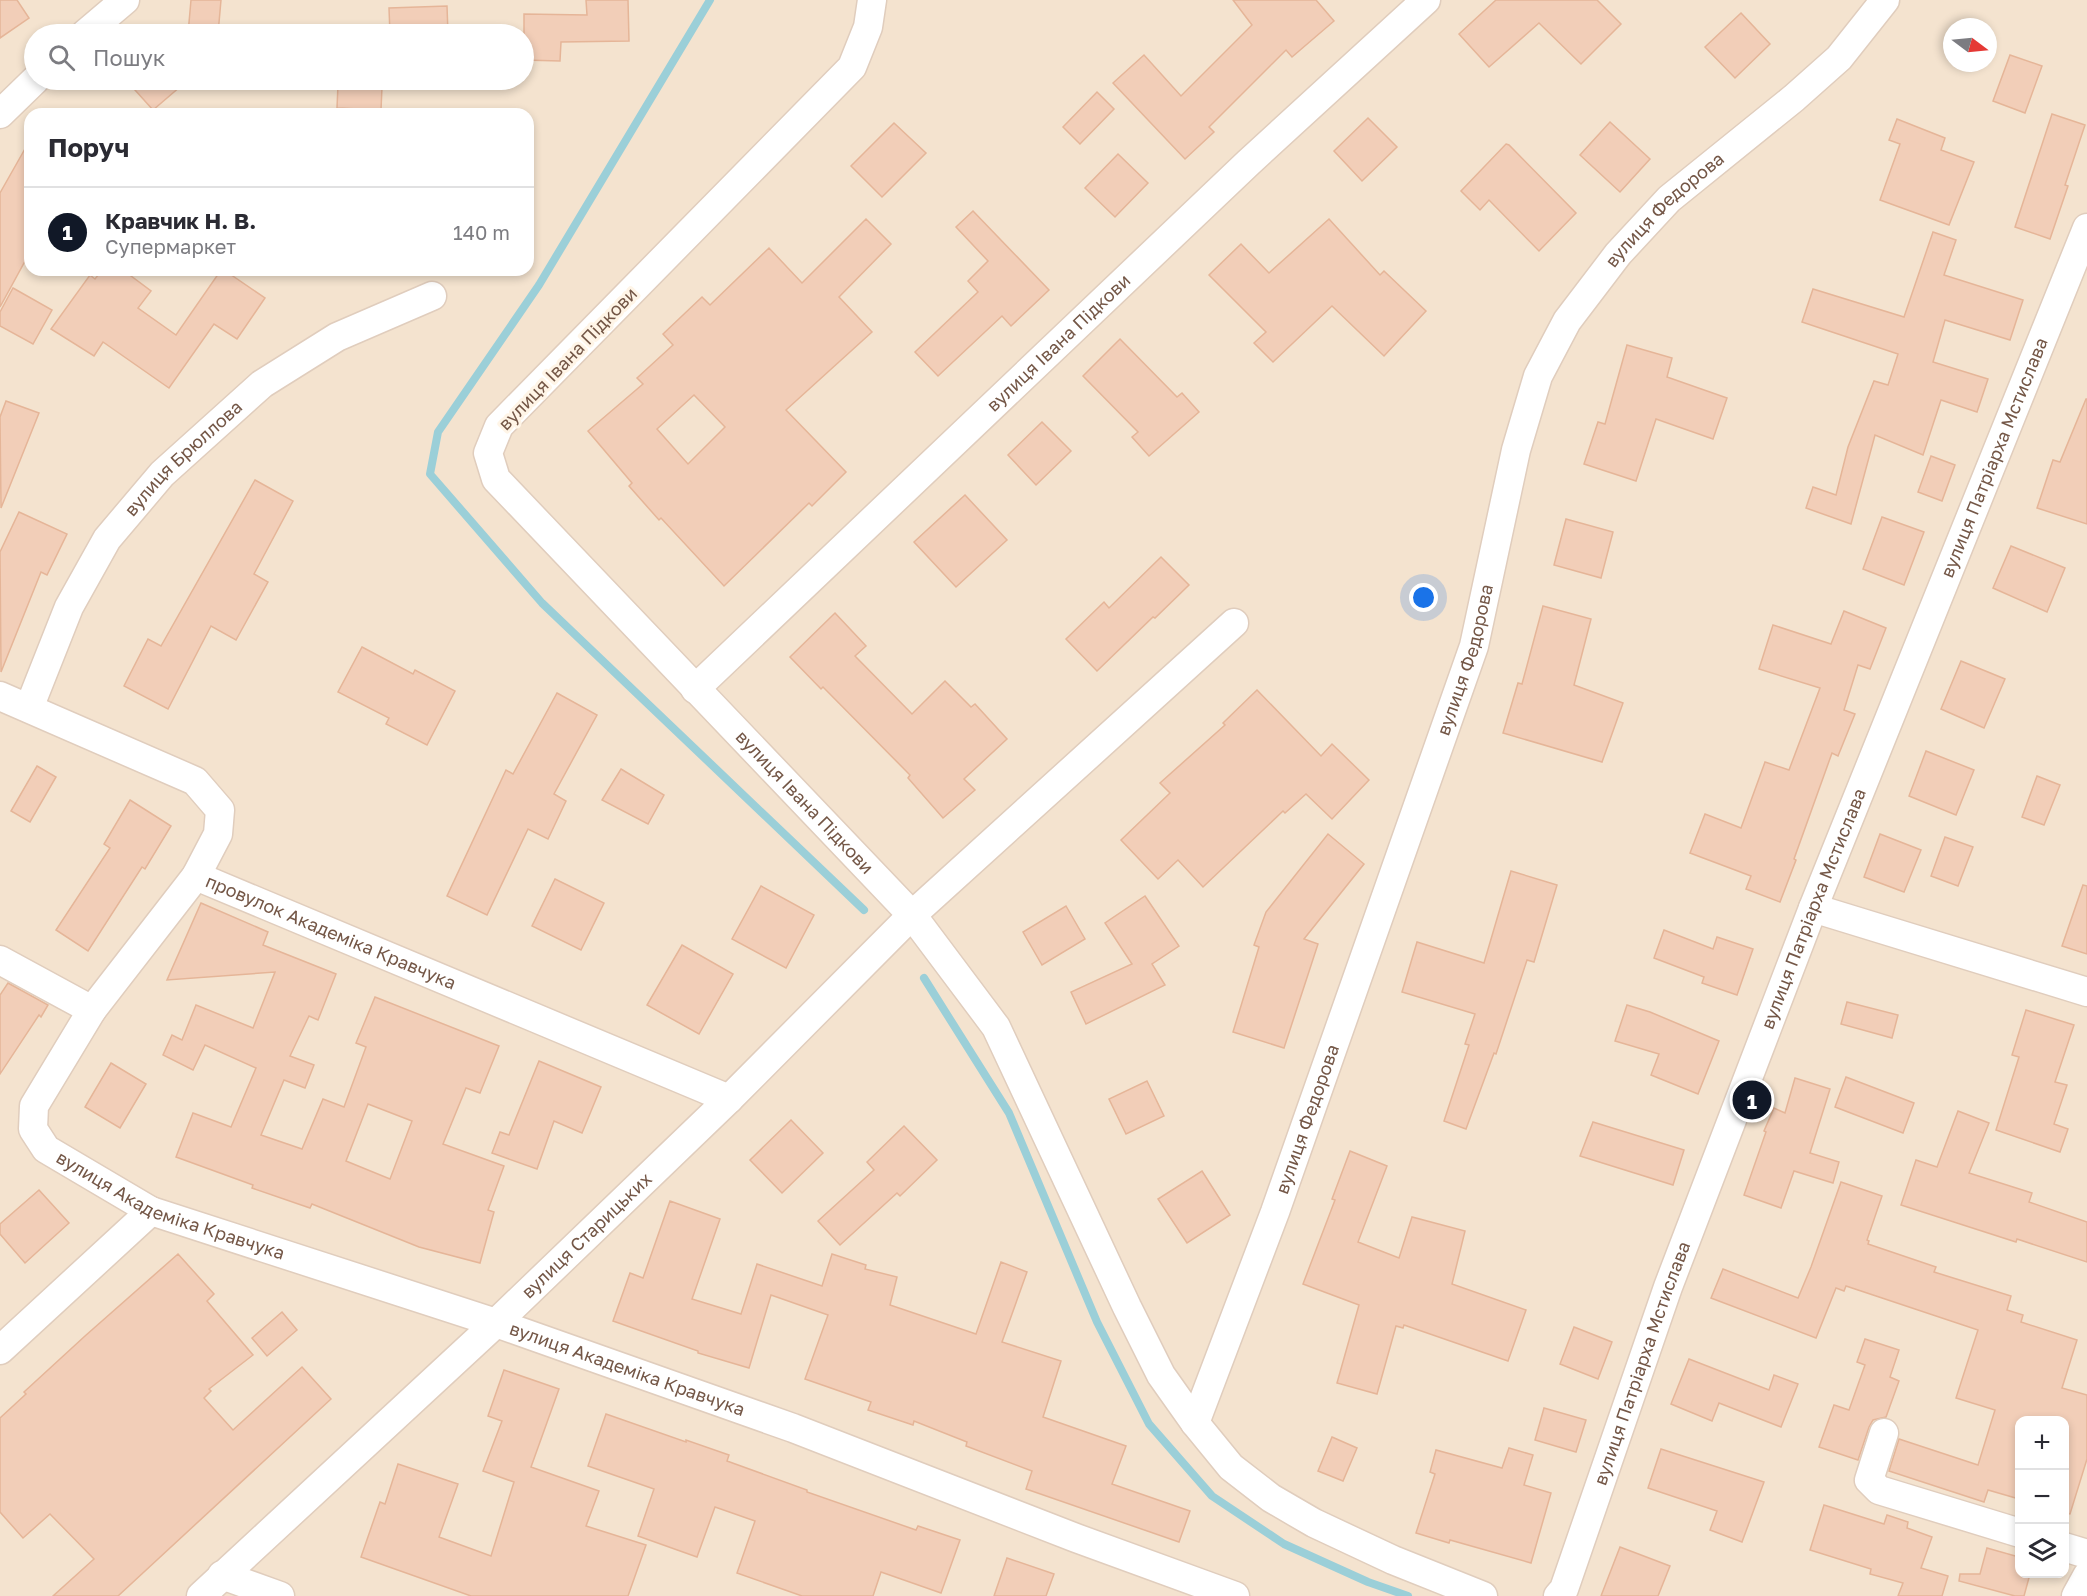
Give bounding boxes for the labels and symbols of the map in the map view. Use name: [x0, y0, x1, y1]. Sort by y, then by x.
north arrow: [1943, 18, 1997, 72]
street label: вулиця Федорова: [1600, 147, 1728, 271]
street label: вулиця Івана Підкови: [982, 269, 1134, 416]
street label: вулиця Івана Підкови: [493, 282, 641, 434]
street label: вулиця Патріарха Мстислава: [1935, 334, 2052, 580]
street label: вулиця Брюллова: [119, 395, 246, 520]
street label: вулиця Федорова: [1431, 582, 1497, 738]
your location: [1409, 583, 1438, 612]
street label: вулиця Івана Підкови: [732, 725, 879, 878]
street label: вулиця Патріарха Мстислава: [1756, 785, 1870, 1032]
street label: провулок Академіка Кравчука: [203, 869, 460, 994]
street label: вулиця Федорова: [1270, 1041, 1343, 1197]
pin: 1: [1732, 1078, 1772, 1122]
street label: вулиця Академіка Кравчука: [53, 1146, 288, 1264]
street label: вулиця Старицьких: [517, 1167, 656, 1302]
street label: вулиця Патріарха Мстислава: [1589, 1238, 1694, 1488]
street label: вулиця Академіка Кравчука: [507, 1317, 748, 1420]

